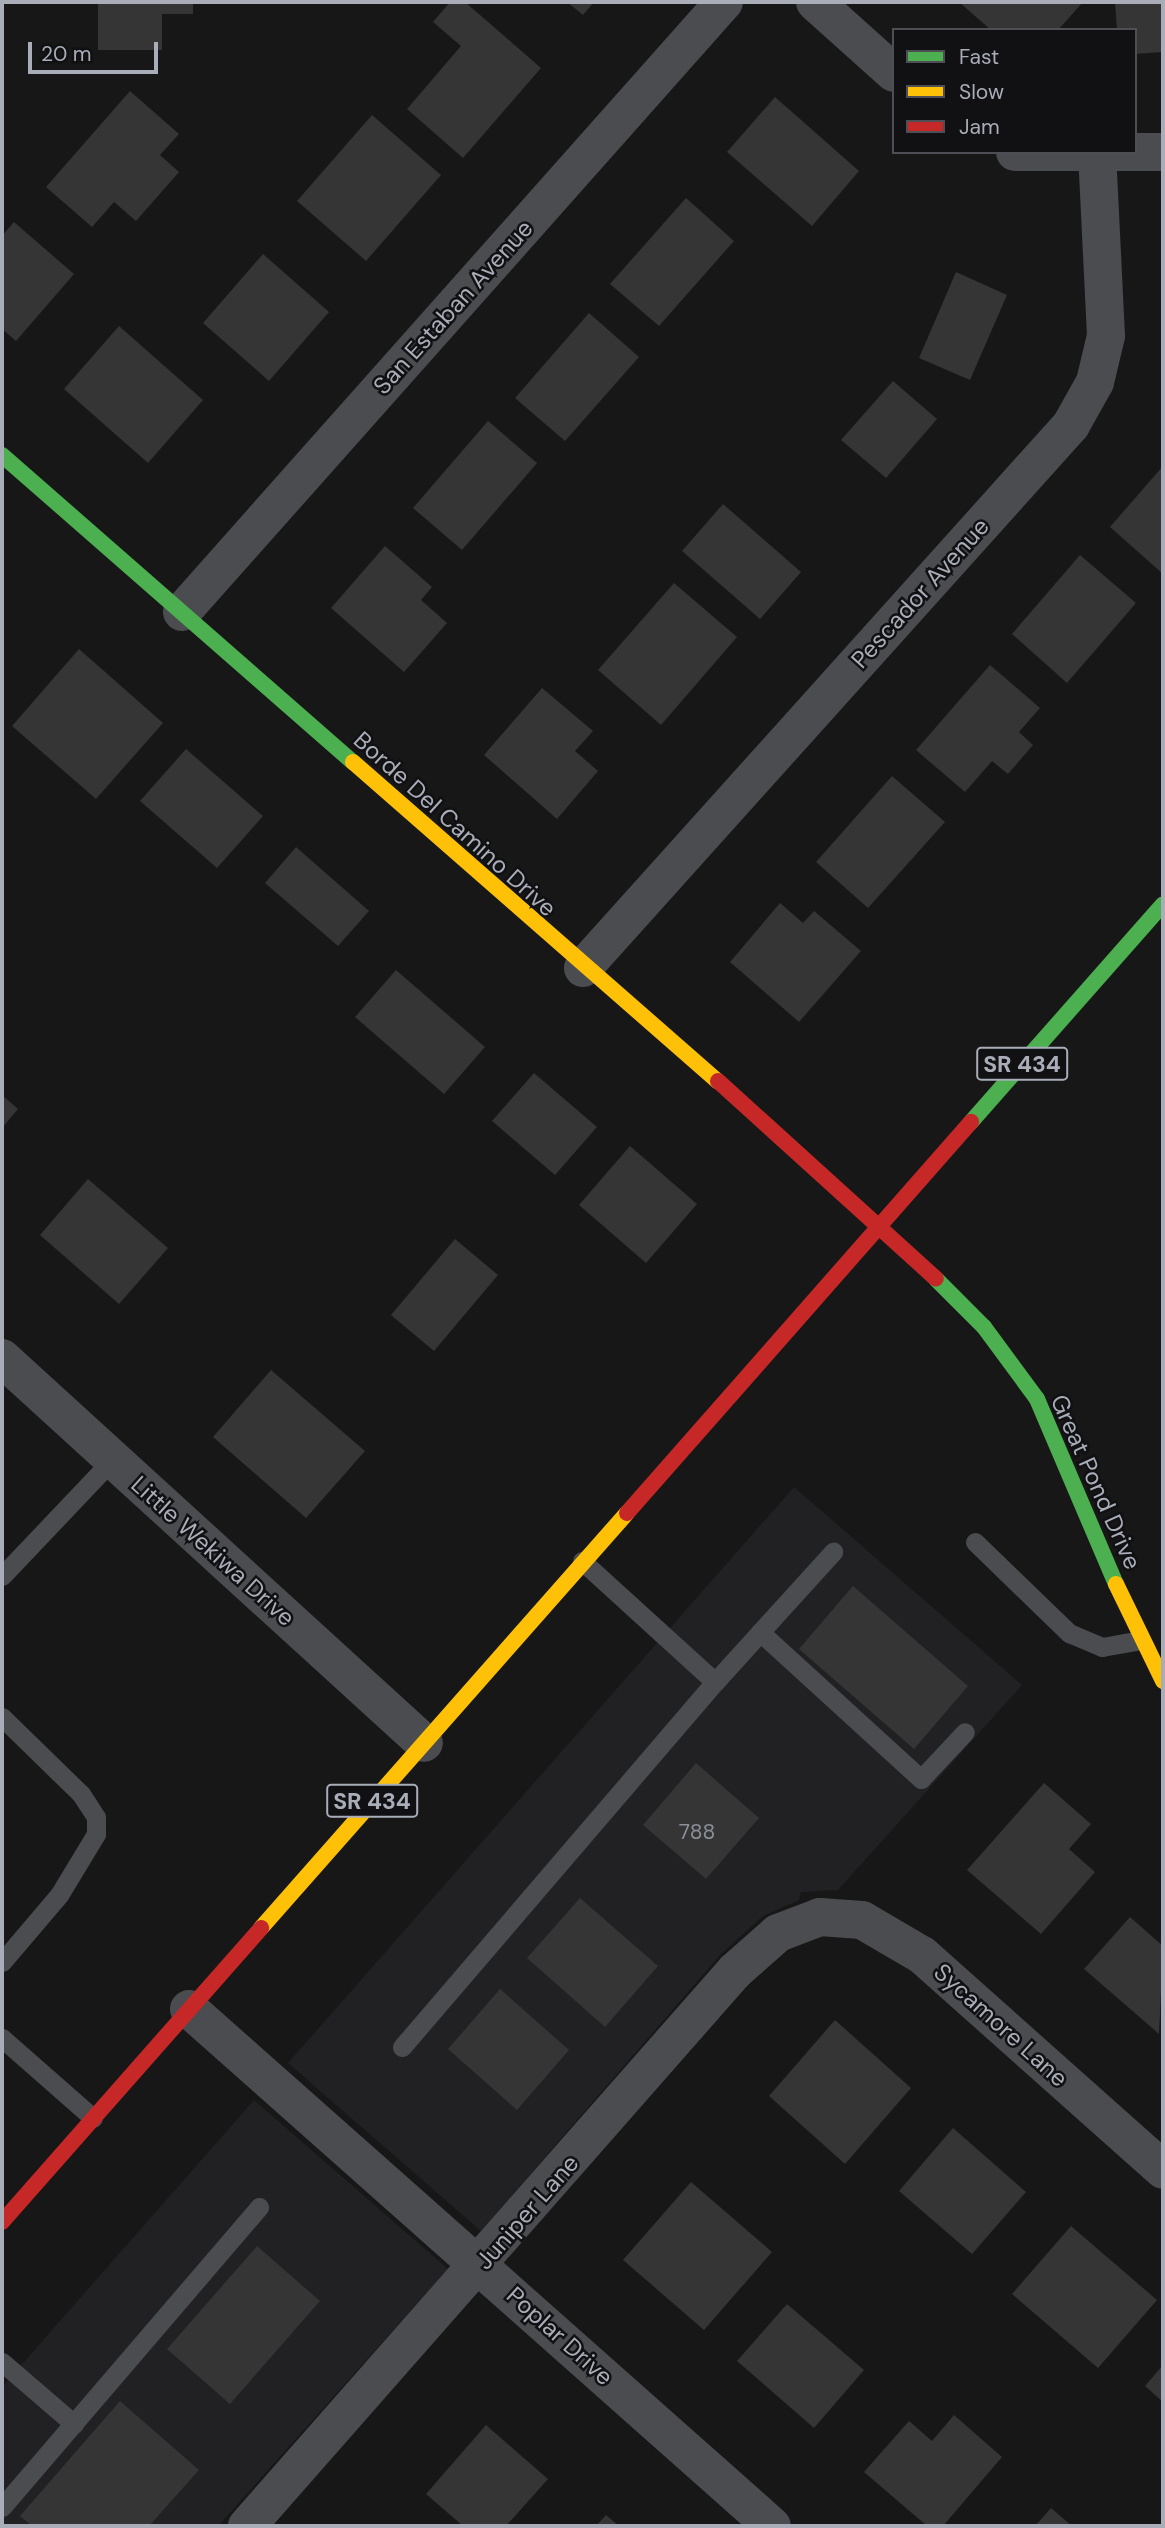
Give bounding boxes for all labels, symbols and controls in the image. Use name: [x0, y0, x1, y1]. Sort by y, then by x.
scale bar: [32, 28, 161, 72]
legend: [892, 28, 1137, 154]
text: 20 m: [41, 40, 92, 68]
text: Fast: [959, 43, 999, 71]
text: Slow: [959, 78, 1004, 106]
text: Jam: [959, 113, 1000, 141]
street label: San Estaban Avenue: [367, 214, 539, 400]
street label: Pescador Avenue: [845, 512, 995, 674]
street label: Borde Del Camino Drive: [348, 725, 562, 923]
road number: SR 434: [975, 1044, 1069, 1084]
street label: Great Pond Drive: [1045, 1390, 1147, 1574]
street label: Little Wekiwa Drive: [125, 1470, 301, 1632]
road number: SR 434: [325, 1782, 419, 1820]
house number: 788: [679, 1819, 715, 1845]
street label: Sycamore Lane: [928, 1957, 1074, 2093]
street label: Juniper Lane: [469, 2149, 585, 2275]
street label: Poplar Drive: [501, 2281, 619, 2391]

